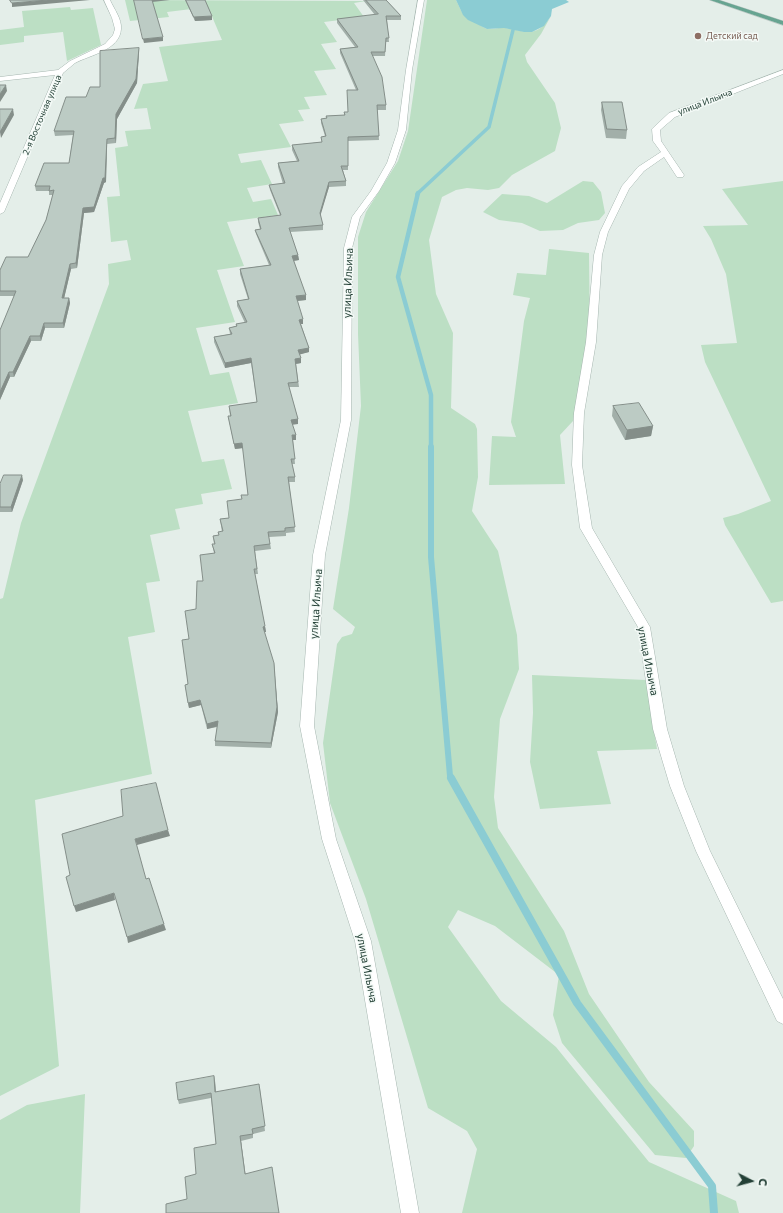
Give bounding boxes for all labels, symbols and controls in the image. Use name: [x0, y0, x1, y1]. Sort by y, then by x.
marker: Детский сад: [693, 31, 703, 41]
place label: Детский сад: [706, 31, 758, 41]
street label: 2-я Восточная улица: [20, 73, 64, 157]
street label: улица Ильича: [676, 87, 734, 117]
street label: улица Ильича: [340, 248, 356, 318]
street label: улица Ильича: [307, 568, 325, 640]
street label: улица Ильича: [635, 625, 661, 697]
street label: улица Ильича: [354, 932, 380, 1004]
north arrow: [731, 1161, 771, 1201]
text: С: [757, 1178, 770, 1187]

